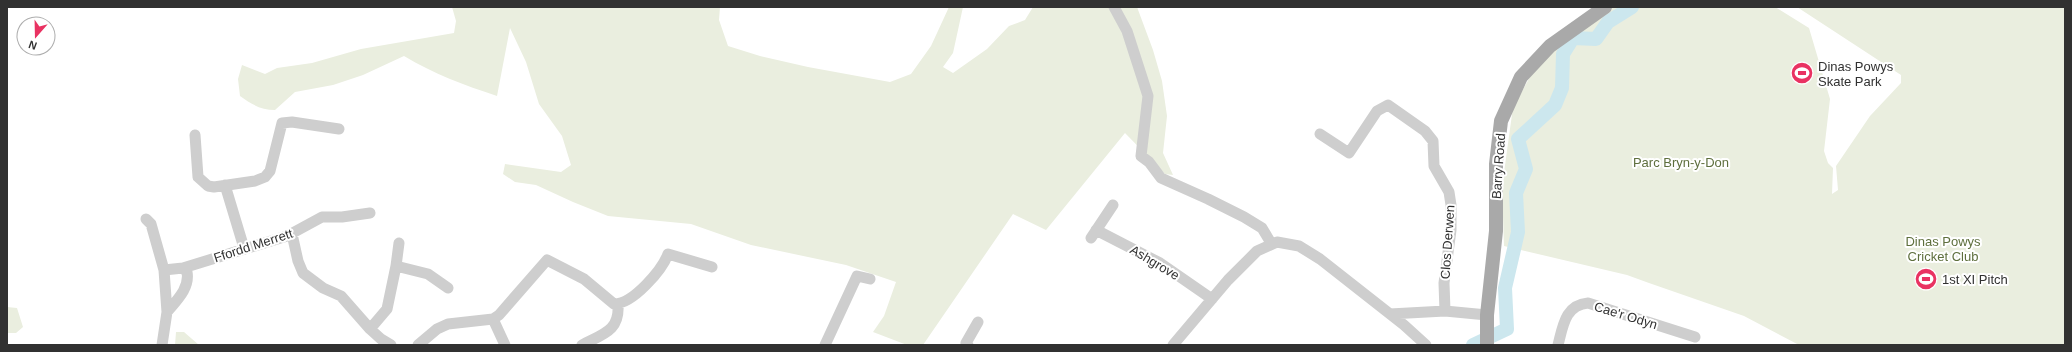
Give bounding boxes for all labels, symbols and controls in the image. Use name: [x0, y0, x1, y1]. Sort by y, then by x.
north arrow: [16, 16, 56, 56]
text: N: [27, 38, 38, 52]
place label: Dinas Powys Skate Park: [1818, 59, 1894, 89]
sports icon: Dinas Powys Skate Park: [1789, 60, 1815, 86]
street label: Barry Road: [1489, 133, 1508, 199]
park label: Parc Bryn-y-Don: [1633, 155, 1729, 170]
street label: Clos Derwen: [1437, 204, 1458, 280]
street label: Ffordd Merrett: [212, 225, 295, 265]
park label: Dinas Powys Cricket Club: [1905, 234, 1981, 264]
street label: Ashgrove: [1127, 242, 1182, 283]
sports icon: 1st XI Pitch: [1913, 266, 1939, 292]
place label: 1st XI Pitch: [1942, 272, 2008, 287]
street label: Cae'r Odyn: [1592, 299, 1659, 332]

